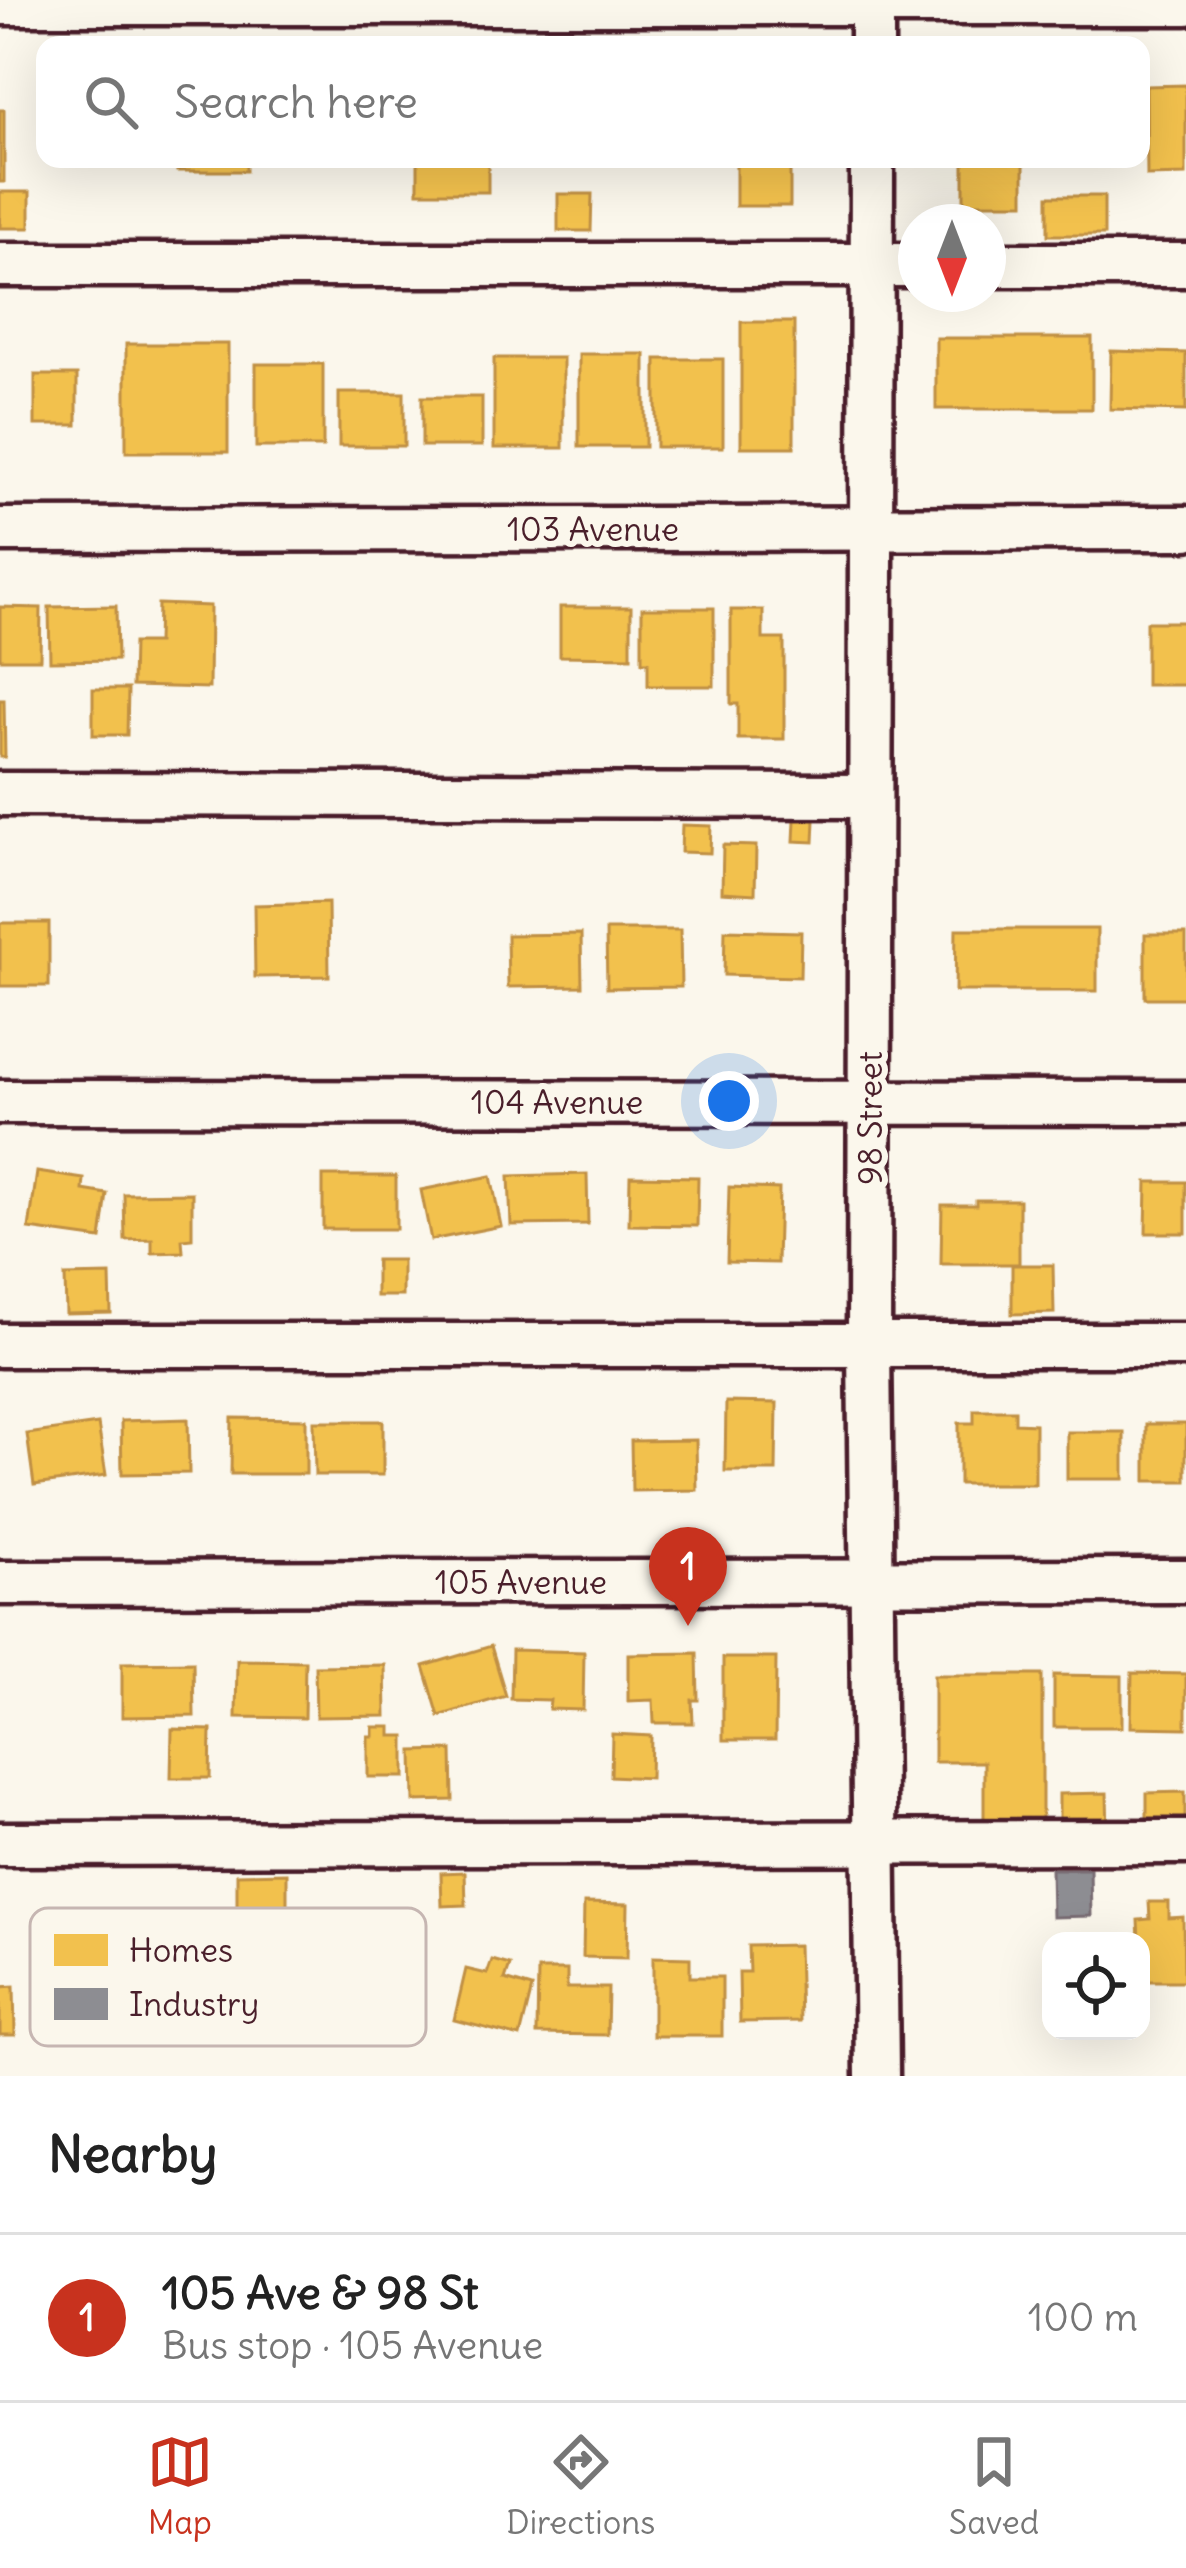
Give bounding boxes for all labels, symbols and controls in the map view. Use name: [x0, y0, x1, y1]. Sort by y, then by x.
search box: [36, 36, 1150, 168]
icon: search: [78, 69, 144, 135]
text: Search here: [174, 74, 418, 130]
north arrow: [898, 204, 1006, 312]
street label: 103 Avenue: [507, 508, 679, 550]
street label: 98 Street: [849, 1051, 891, 1185]
your location: [699, 1071, 759, 1131]
street label: 104 Avenue: [471, 1081, 643, 1123]
pin: 1: [649, 1527, 727, 1626]
street label: 105 Avenue: [435, 1561, 607, 1603]
legend: [30, 1908, 426, 2046]
text: Homes: [129, 1929, 233, 1971]
map controls: [1042, 1932, 1150, 2040]
button: locate: [1042, 1932, 1150, 2040]
text: Industry: [129, 1983, 259, 2025]
text: Nearby: [48, 2122, 217, 2186]
text: 105 Ave & 98 St: [162, 2265, 479, 2321]
text: 1: [79, 2293, 95, 2342]
text: 100 m: [1028, 2293, 1138, 2342]
text: Bus stop · 105 Avenue: [162, 2321, 543, 2370]
tab: Map: [147, 2429, 213, 2543]
tab: Directions: [506, 2429, 655, 2543]
tab: Saved: [949, 2429, 1039, 2543]

